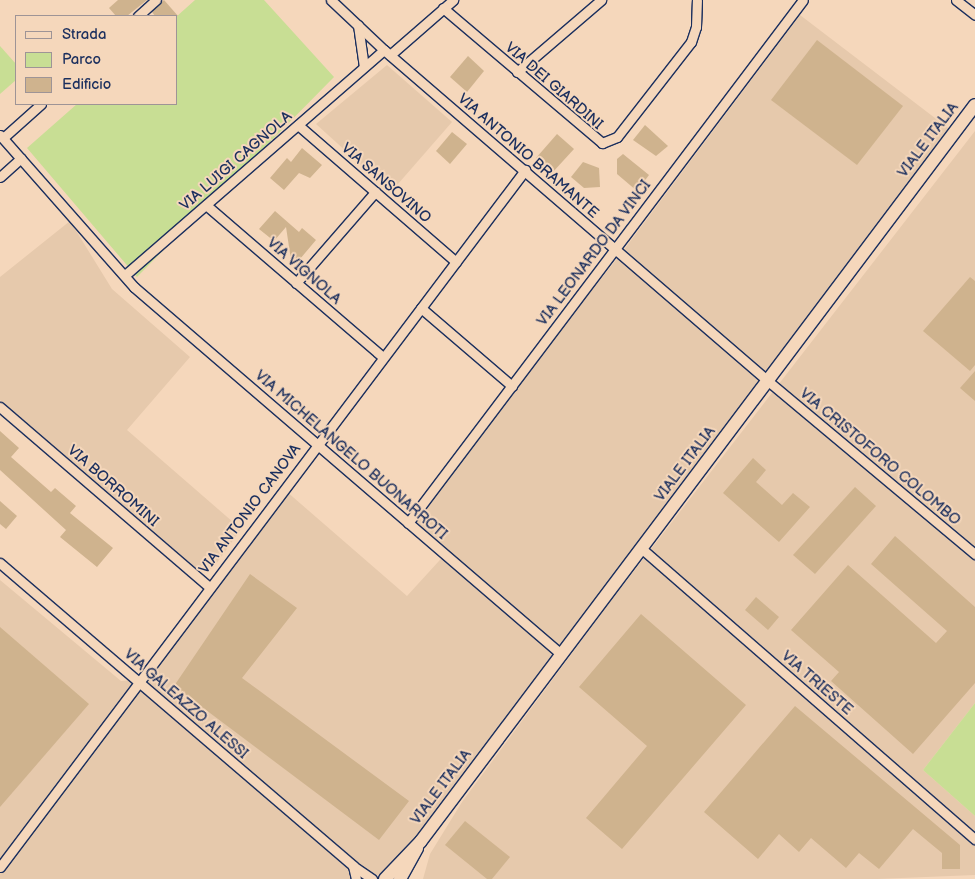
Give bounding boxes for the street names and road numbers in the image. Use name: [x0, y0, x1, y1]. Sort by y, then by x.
street label: VIA DEI GIARDINI: [501, 39, 607, 133]
street label: VIA ANTONIO BRAMANTE: [454, 90, 602, 222]
street label: VIALE ITALIA: [894, 99, 962, 181]
street label: VIA LUIGI CAGNOLA: [176, 107, 296, 215]
street label: VIA SANSOVINO: [337, 139, 435, 227]
street label: VIA LEONARDO DA VINCI: [533, 176, 655, 330]
street label: VIA VIGNOLA: [263, 234, 345, 308]
street label: VIA MICHELANGELO BUONARROTI: [251, 367, 451, 543]
street label: VIA CRISTOFORO COLOMBO: [796, 384, 964, 530]
street label: VIALE ITALIA: [651, 423, 719, 505]
street label: VIA BORROMINI: [64, 441, 162, 531]
street label: VIA ANTONIO CANOVA: [195, 441, 305, 577]
street label: VIA GALEAZZO ALESSI: [120, 645, 252, 763]
street label: VIA TRIESTE: [777, 647, 857, 719]
street label: VIALE ITALIA: [407, 746, 475, 828]

